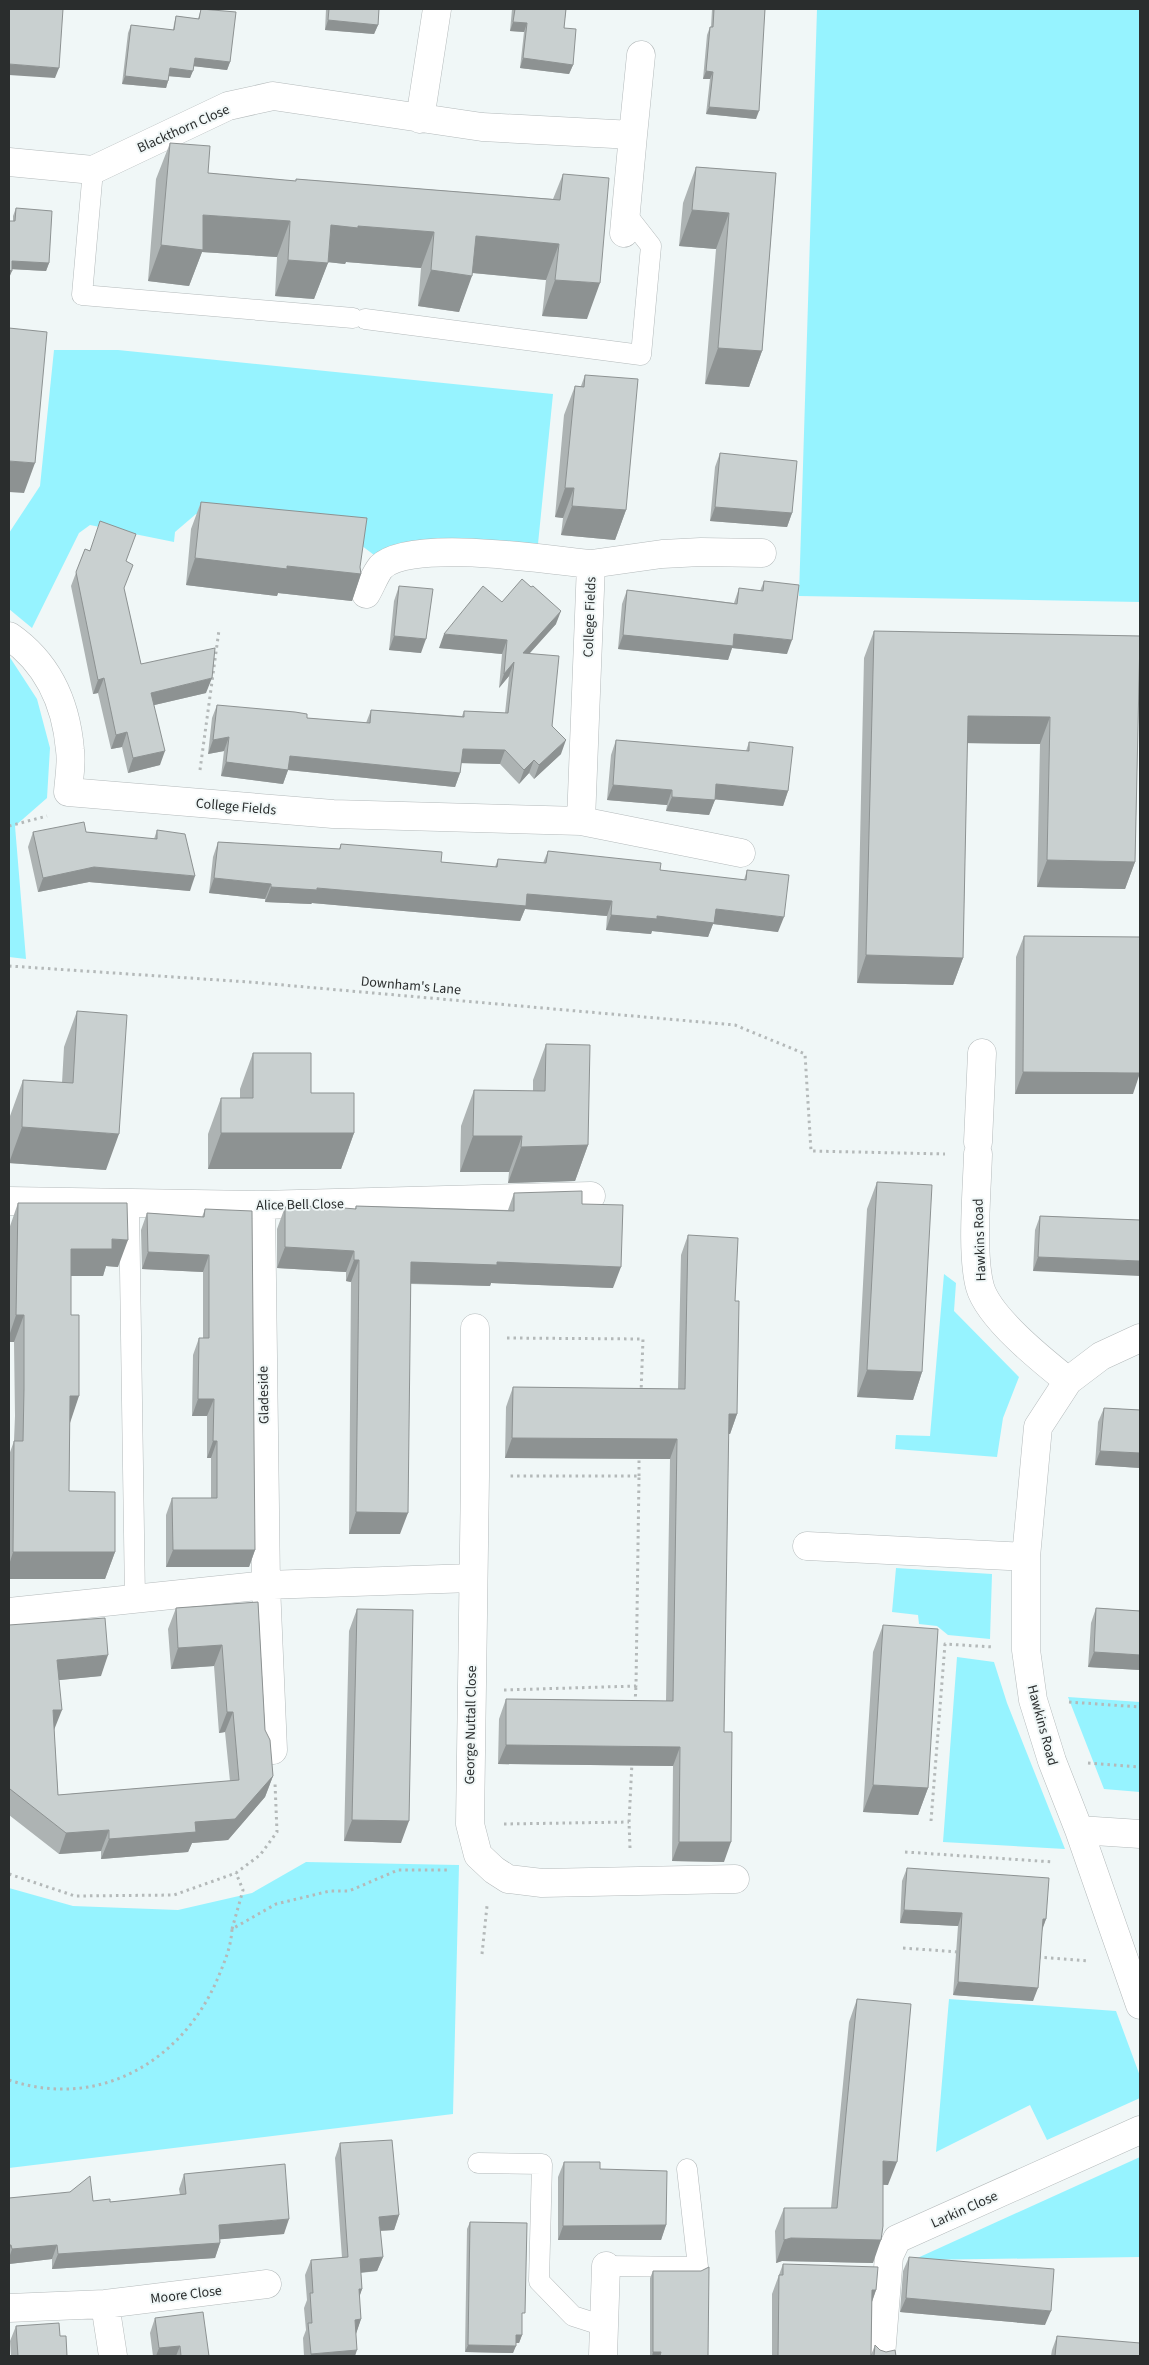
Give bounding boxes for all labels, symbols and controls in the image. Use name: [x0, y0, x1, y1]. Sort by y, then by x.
street label: Blackthorn Close: [134, 100, 233, 158]
street label: College Fields: [579, 576, 601, 658]
street label: College Fields: [195, 794, 277, 820]
street label: Downham's Lane: [360, 972, 462, 1000]
street label: Alice Bell Close: [256, 1194, 344, 1216]
street label: Hawkins Road: [969, 1198, 991, 1282]
street label: Gladeside: [253, 1366, 275, 1424]
street label: George Nuttall Close: [460, 1665, 482, 1785]
street label: Hawkins Road: [1022, 1683, 1062, 1768]
street label: Larkin Close: [928, 2186, 1001, 2234]
street label: Moore Close: [149, 2281, 223, 2309]

